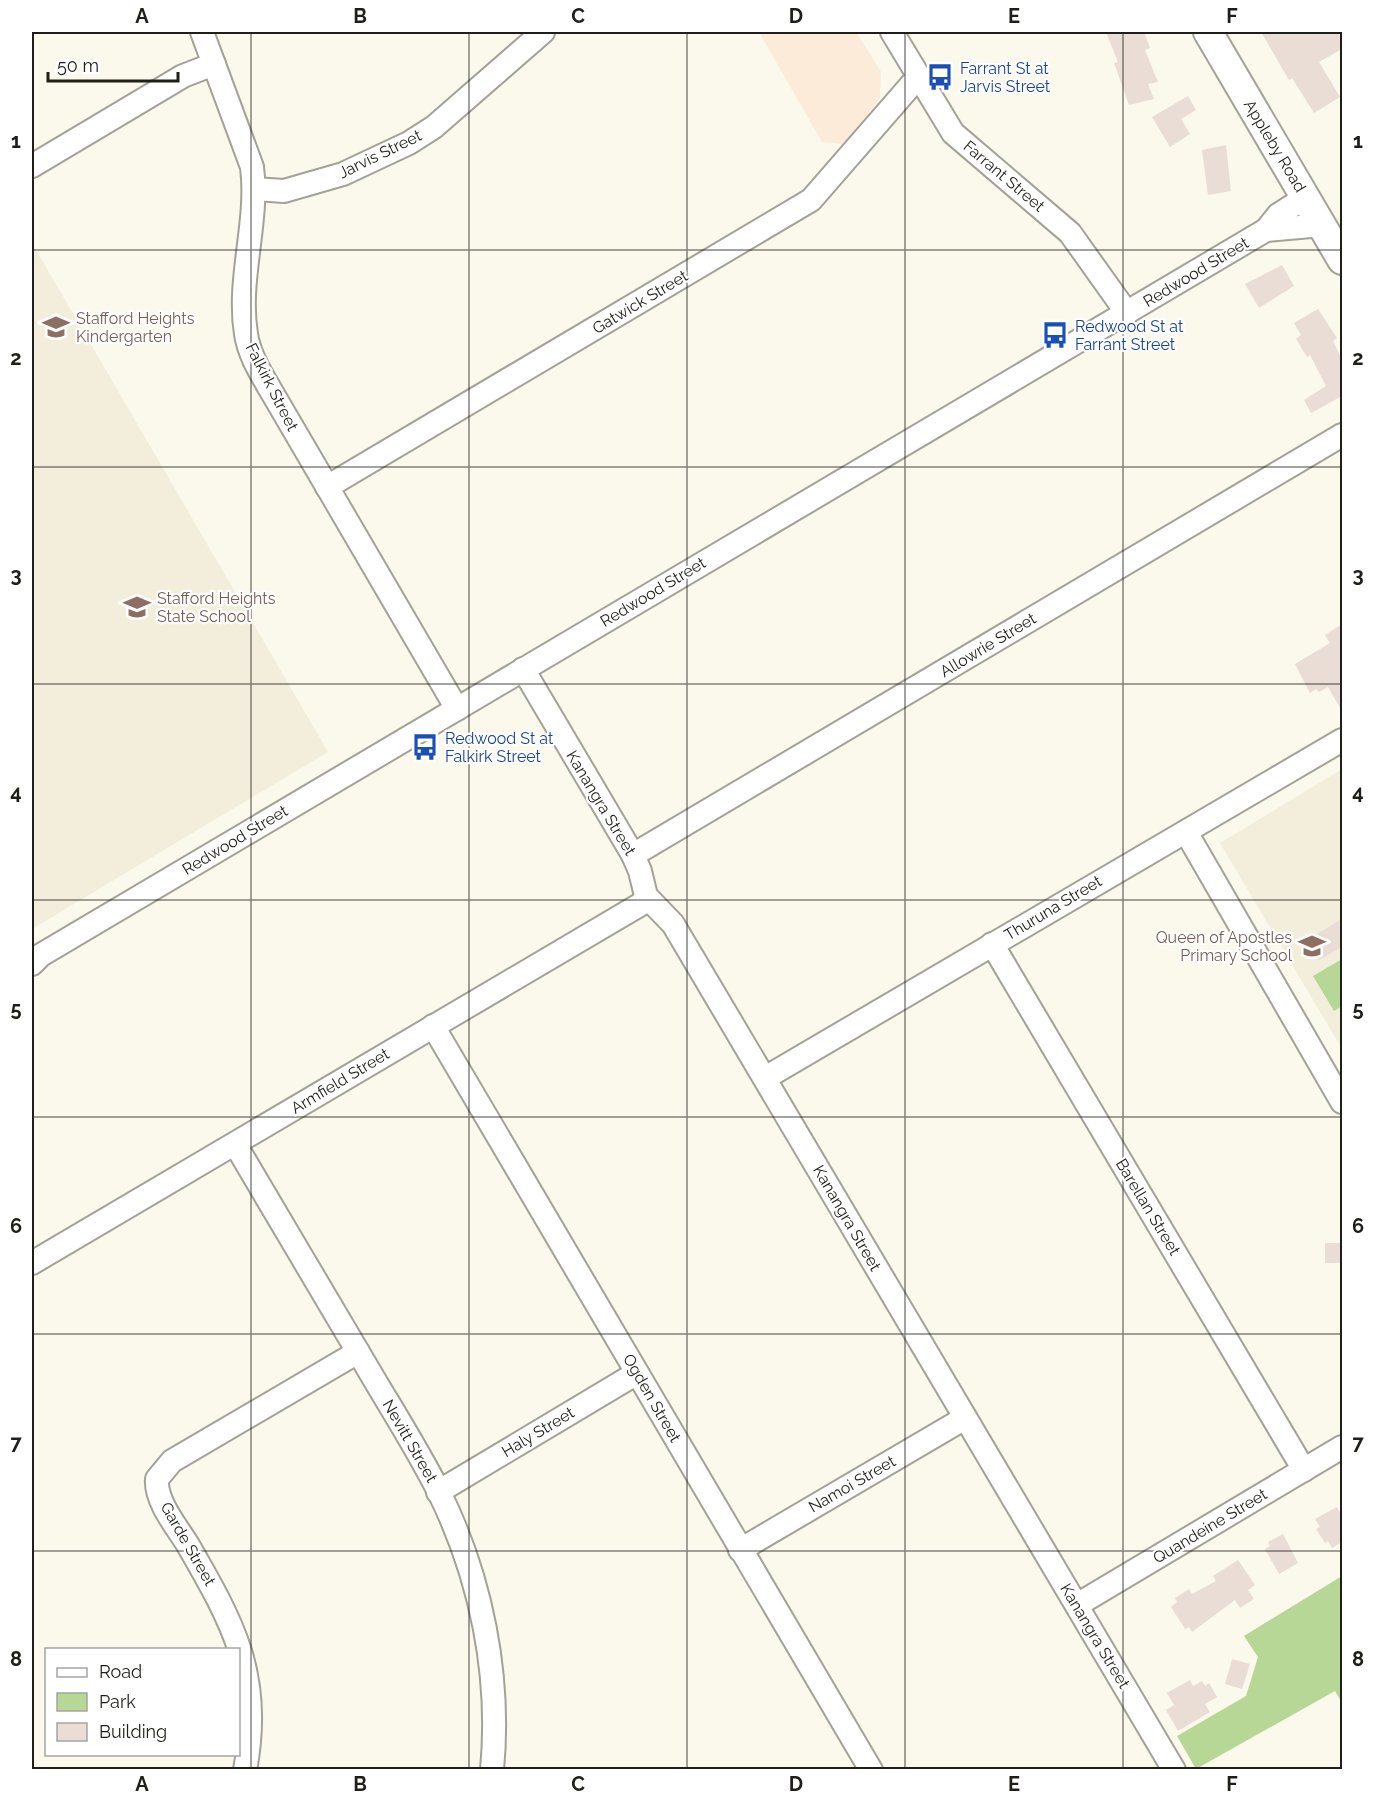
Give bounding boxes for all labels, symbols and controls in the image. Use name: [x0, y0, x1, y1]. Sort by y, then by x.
text: A: [135, 4, 149, 28]
text: B: [353, 4, 367, 28]
text: C: [571, 4, 585, 28]
text: D: [789, 4, 803, 28]
text: E: [1008, 4, 1020, 28]
text: F: [1226, 4, 1238, 28]
scale bar: [48, 45, 178, 83]
text: 50 m: [57, 55, 99, 76]
place label: Farrant St at Jarvis Street: [960, 59, 1051, 96]
bus stop icon: Farrant St at Jarvis Street: [925, 62, 955, 92]
street label: Appleby Road: [1240, 96, 1310, 196]
street label: Jarvis Street: [335, 125, 425, 182]
text: 1: [11, 129, 21, 153]
text: 1: [1353, 129, 1363, 153]
street label: Farrant Street: [960, 137, 1049, 216]
street label: Redwood Street: [1140, 233, 1253, 311]
street label: Gatwick Street: [589, 266, 692, 338]
place label: Stafford Heights Kindergarten: [76, 309, 195, 346]
school or university icon: Stafford Heights Kindergarten: [41, 312, 71, 342]
place label: Redwood St at Farrant Street: [1075, 317, 1184, 354]
bus stop icon: Redwood St at Farrant Street: [1040, 320, 1070, 350]
street label: Falkirk Street: [242, 340, 303, 435]
text: 2: [10, 346, 22, 370]
text: 2: [1352, 346, 1364, 370]
street label: Redwood Street: [597, 553, 710, 631]
text: 3: [10, 563, 22, 587]
text: 3: [1352, 563, 1364, 587]
place label: Stafford Heights State School: [157, 589, 276, 626]
school or university icon: Stafford Heights State School: [122, 592, 152, 622]
street label: Allowrie Street: [937, 609, 1040, 681]
place label: Redwood St at Falkirk Street: [445, 729, 554, 766]
bus stop icon: Redwood St at Falkirk Street: [410, 732, 440, 762]
street label: Kanangra Street: [562, 747, 640, 859]
text: 4: [10, 780, 22, 804]
text: 4: [1352, 780, 1364, 804]
street label: Redwood Street: [179, 801, 292, 879]
street label: Thuruna Street: [1001, 871, 1106, 945]
place label: Queen of Apostles Primary School: [1156, 928, 1293, 965]
school or university icon: Queen of Apostles Primary School: [1297, 931, 1327, 961]
text: 5: [10, 997, 22, 1021]
text: 5: [1352, 997, 1364, 1021]
street label: Armfield Street: [287, 1044, 393, 1118]
street label: Barellan Street: [1112, 1155, 1185, 1259]
street label: Kanangra Street: [809, 1162, 885, 1275]
text: 6: [10, 1214, 22, 1238]
text: 6: [1352, 1214, 1364, 1238]
street label: Ogden Street: [619, 1350, 685, 1446]
street label: Nevitt Street: [379, 1396, 442, 1486]
street label: Haly Street: [498, 1403, 578, 1461]
text: 7: [10, 1431, 22, 1455]
text: 7: [1352, 1431, 1364, 1455]
street label: Namoi Street: [805, 1451, 899, 1517]
street label: Quandeine Street: [1150, 1484, 1271, 1567]
street label: Garde Street: [156, 1499, 220, 1590]
street label: Kanangra Street: [1056, 1580, 1134, 1692]
text: 8: [10, 1647, 22, 1671]
text: 8: [1352, 1647, 1364, 1671]
legend: [45, 1648, 240, 1756]
text: Road: [99, 1661, 142, 1682]
text: Park: [99, 1691, 136, 1712]
text: Building: [99, 1721, 167, 1742]
text: A: [135, 1772, 149, 1796]
text: B: [353, 1772, 367, 1796]
text: C: [571, 1772, 585, 1796]
text: D: [789, 1772, 803, 1796]
text: E: [1008, 1772, 1020, 1796]
text: F: [1226, 1772, 1238, 1796]

